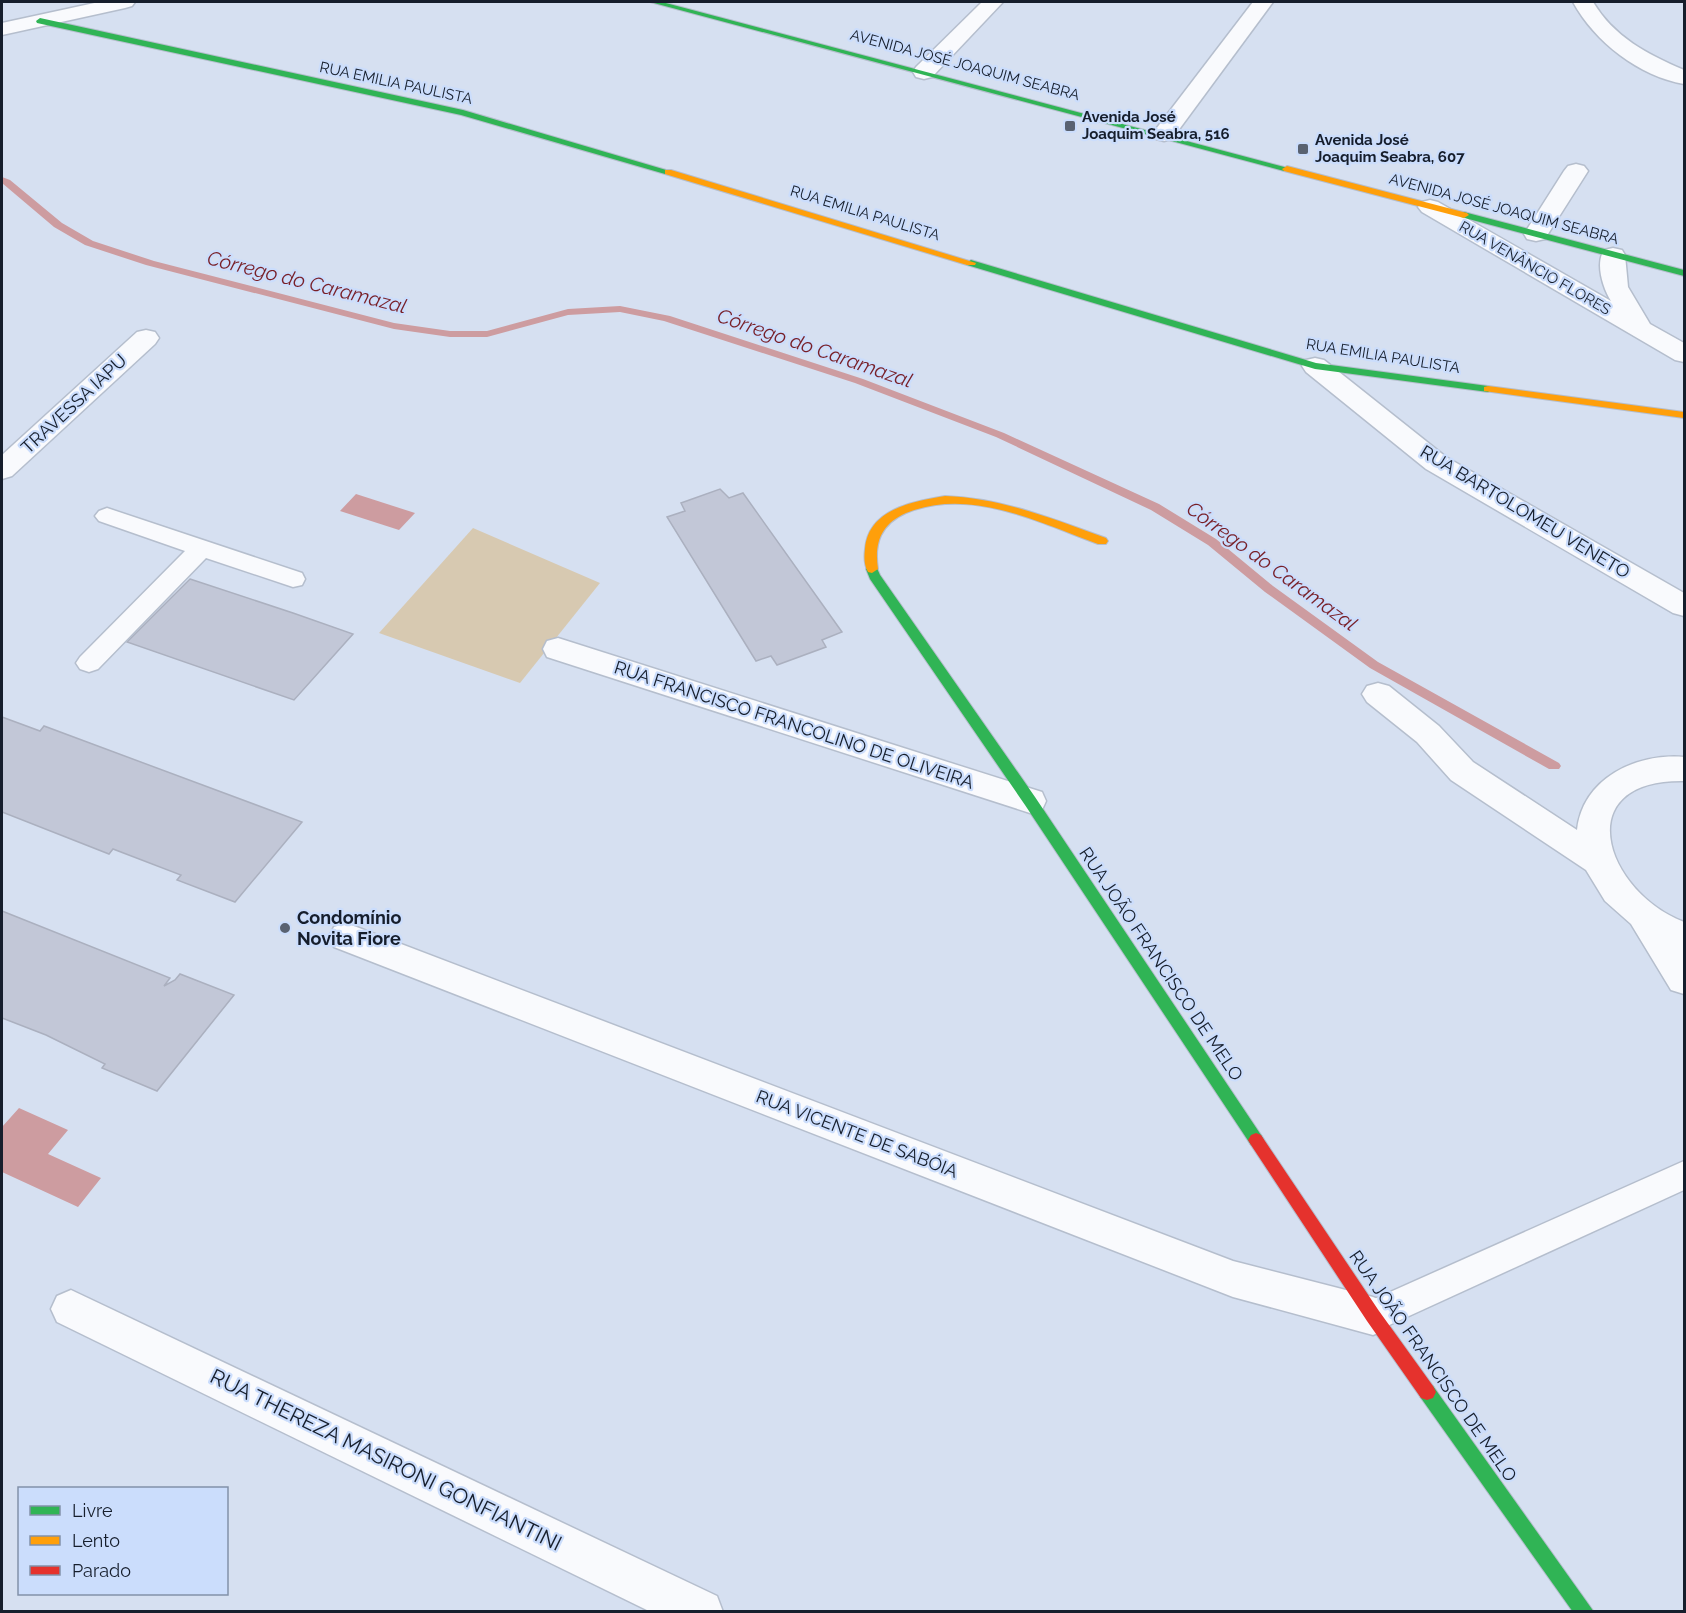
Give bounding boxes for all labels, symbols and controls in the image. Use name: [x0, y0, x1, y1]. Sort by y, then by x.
street label: AVENIDA JOSÉ JOAQUIM SEABRA: [848, 26, 1082, 104]
street label: RUA EMILIA PAULISTA: [318, 58, 474, 108]
place label: Avenida José Joaquim Seabra, 516: [1082, 108, 1230, 143]
marker: Avenida José Joaquim Seabra, 516: [1063, 119, 1077, 133]
place label: Avenida José Joaquim Seabra, 607: [1315, 131, 1465, 166]
marker: Avenida José Joaquim Seabra, 607: [1296, 142, 1310, 156]
street label: AVENIDA JOSÉ JOAQUIM SEABRA: [1387, 170, 1621, 248]
street label: RUA EMILIA PAULISTA: [788, 182, 942, 244]
street label: RUA VENÂNCIO FLORES: [1456, 217, 1614, 319]
water label: Córrego do Caramazal: [205, 246, 409, 318]
water label: Córrego do Caramazal: [714, 303, 916, 393]
street label: RUA EMILIA PAULISTA: [1305, 335, 1461, 377]
street label: TRAVESSA IAPU: [17, 350, 131, 458]
street label: RUA BARTOLOMEU VENETO: [1417, 441, 1634, 583]
water label: Córrego do Caramazal: [1182, 496, 1362, 636]
street label: RUA FRANCISCO FRANCOLINO DE OLIVEIRA: [612, 656, 977, 793]
street label: RUA JOÃO FRANCISCO DE MELO: [1075, 843, 1248, 1084]
place label: Condomínio Novita Fiore: [297, 907, 401, 949]
marker: Condomínio Novita Fiore: [278, 921, 292, 935]
street label: RUA VICENTE DE SABÓIA: [753, 1084, 961, 1182]
street label: RUA JOÃO FRANCISCO DE MELO: [1345, 1246, 1521, 1485]
street label: RUA THEREZA MASIRONI GONFIANTINI: [206, 1363, 566, 1556]
legend: [18, 1487, 228, 1595]
text: Livre: [72, 1500, 113, 1521]
text: Lento: [72, 1530, 120, 1551]
text: Parado: [72, 1560, 131, 1581]

